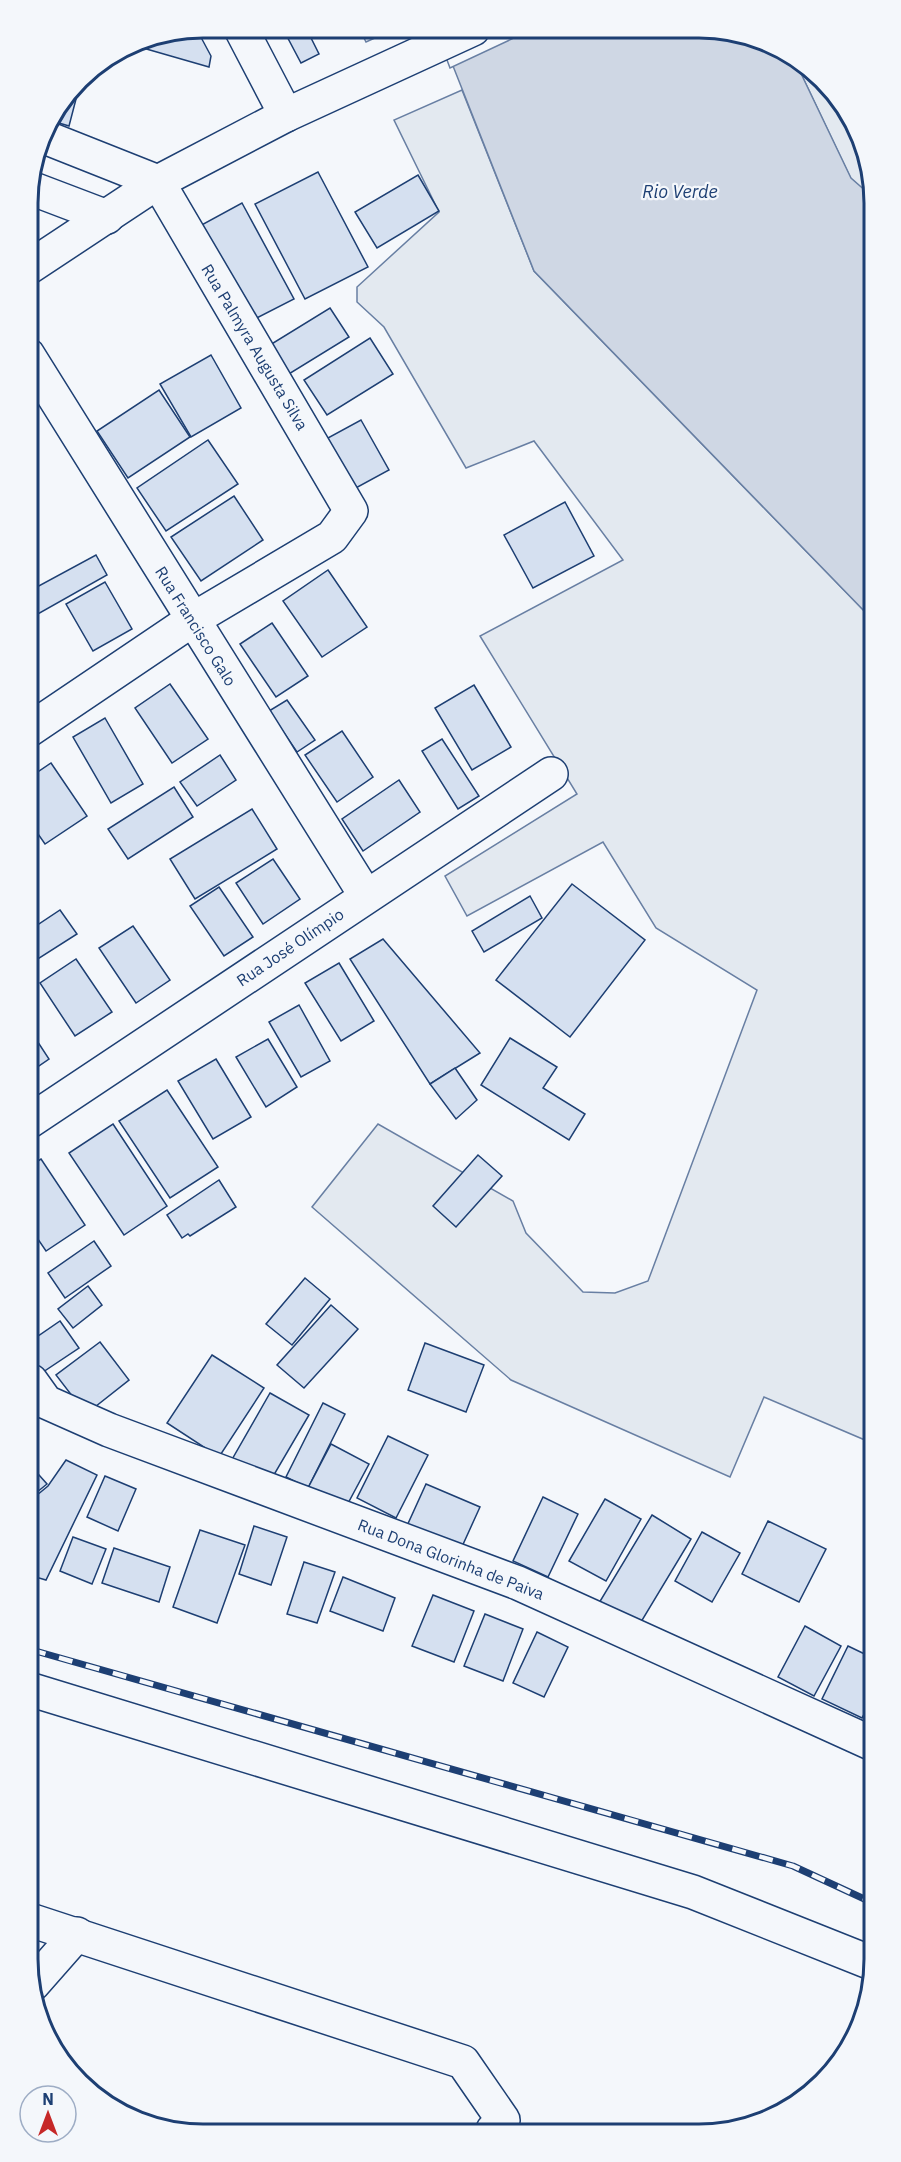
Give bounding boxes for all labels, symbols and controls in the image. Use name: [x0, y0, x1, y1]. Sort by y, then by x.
water label: Rio Verde: [642, 180, 718, 203]
street label: Rua Palmyra Augusta Silva: [197, 260, 313, 434]
street label: Rua Francisco Galo: [151, 563, 241, 690]
street label: Rua José Olímpio: [233, 904, 347, 990]
street label: Rua Dona Glorinha de Paiva: [355, 1514, 547, 1604]
north arrow: [18, 2084, 78, 2144]
text: N: [42, 2089, 54, 2109]

